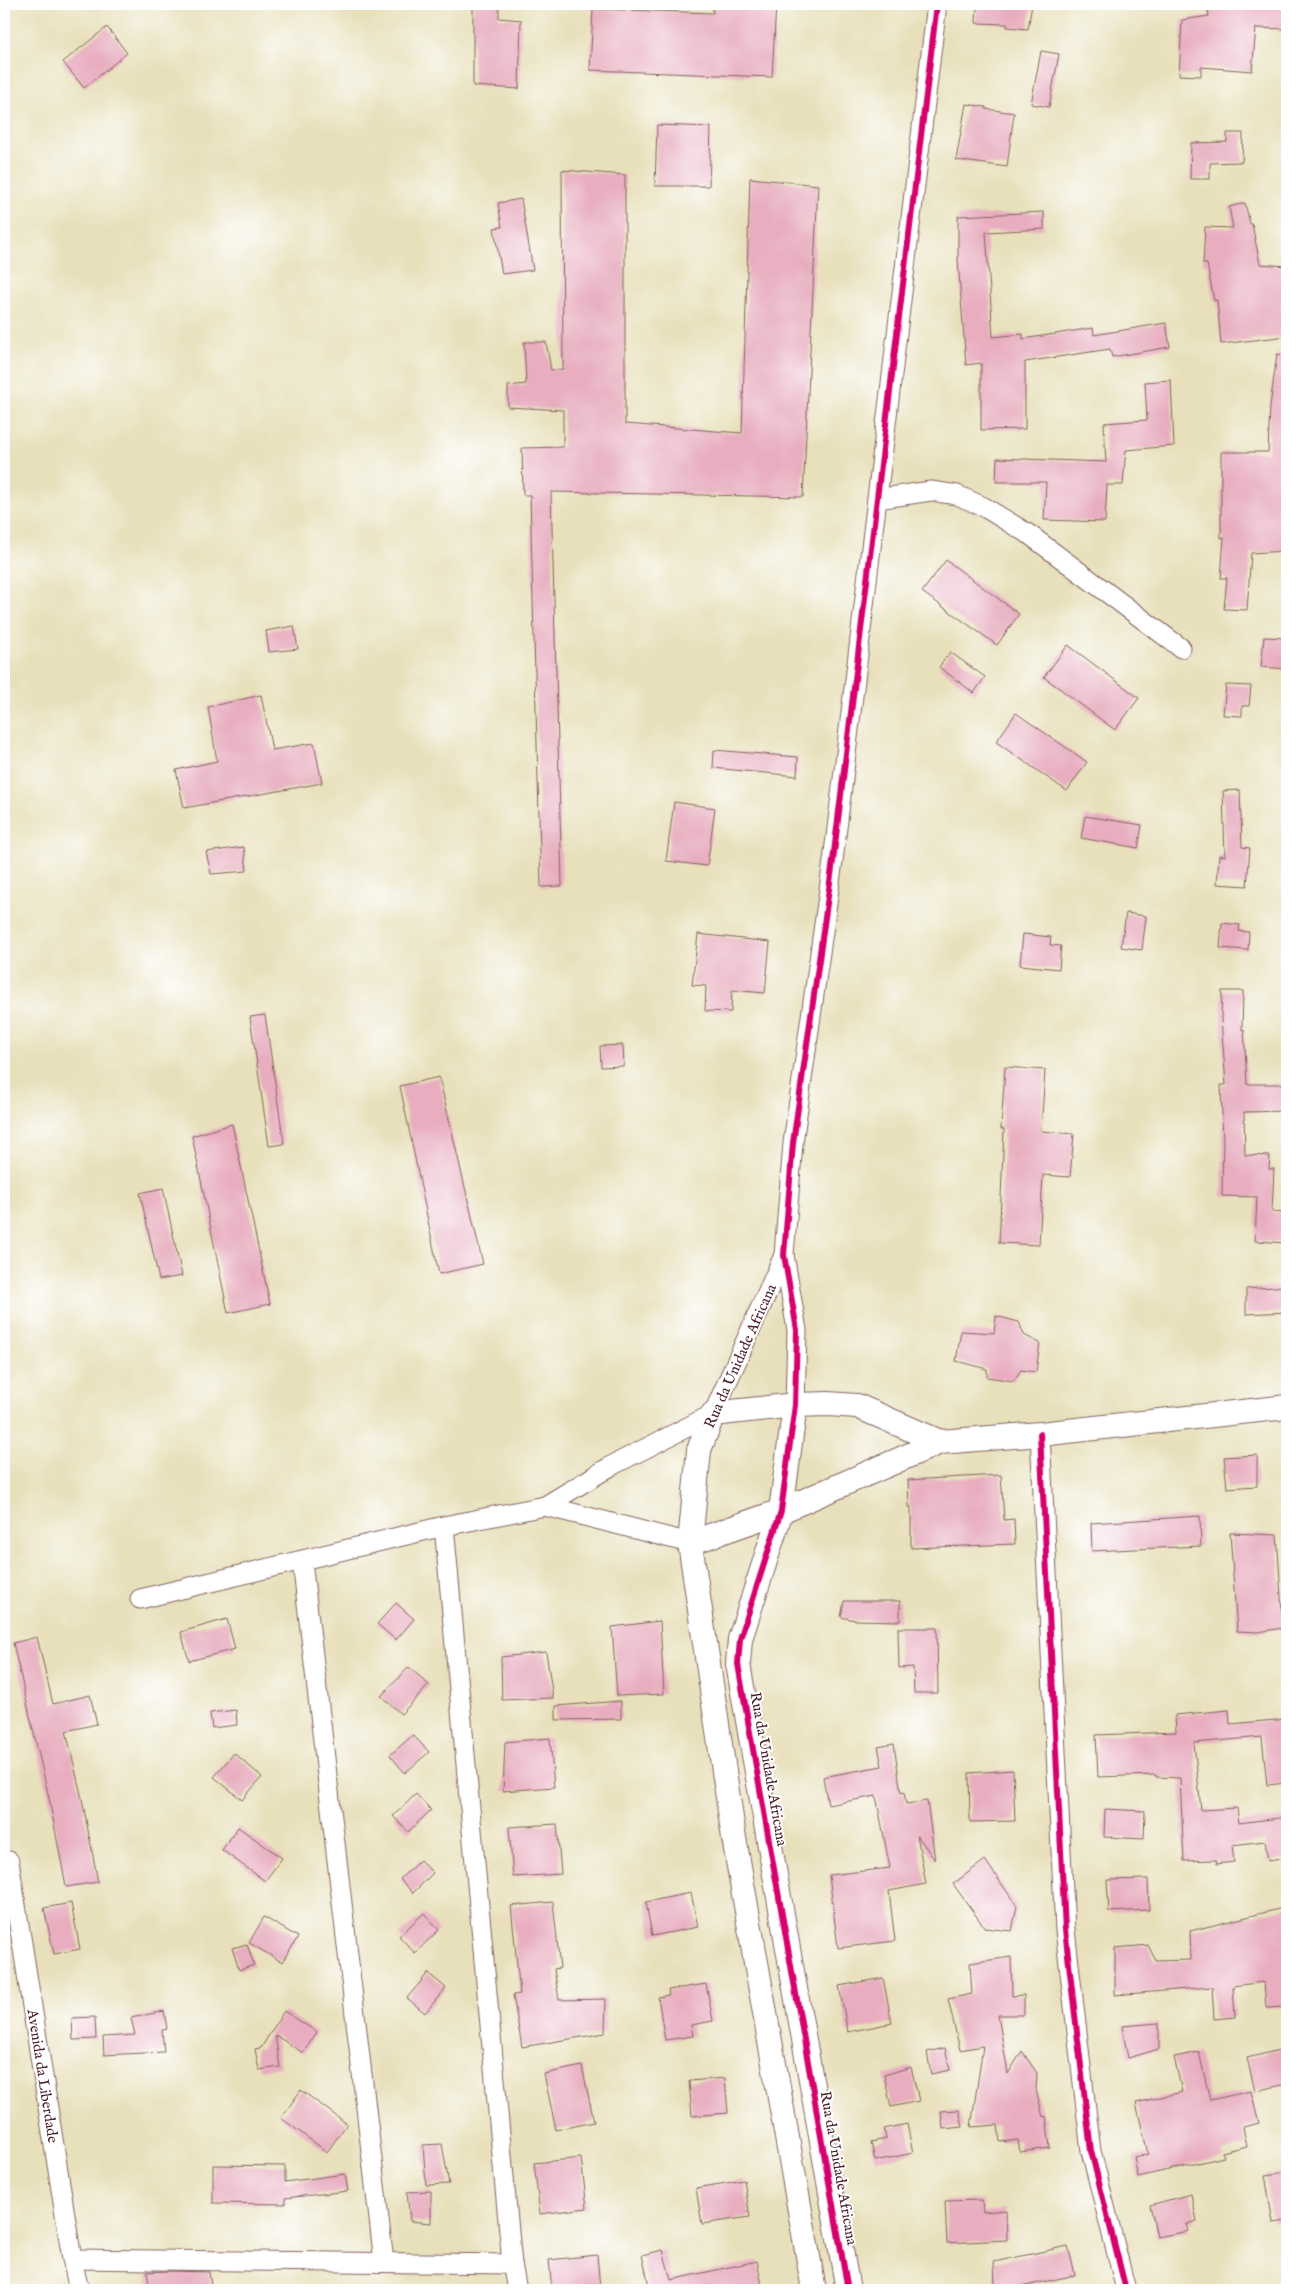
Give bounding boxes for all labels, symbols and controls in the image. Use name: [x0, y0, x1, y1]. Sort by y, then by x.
street label: Rua da Unidade Africana: [700, 1281, 781, 1431]
street label: Rua da Unidade Africana: [746, 1691, 791, 1848]
street label: Avenida da Liberdade: [22, 2007, 62, 2144]
street label: Rua da Unidade Africana: [816, 2090, 861, 2247]

